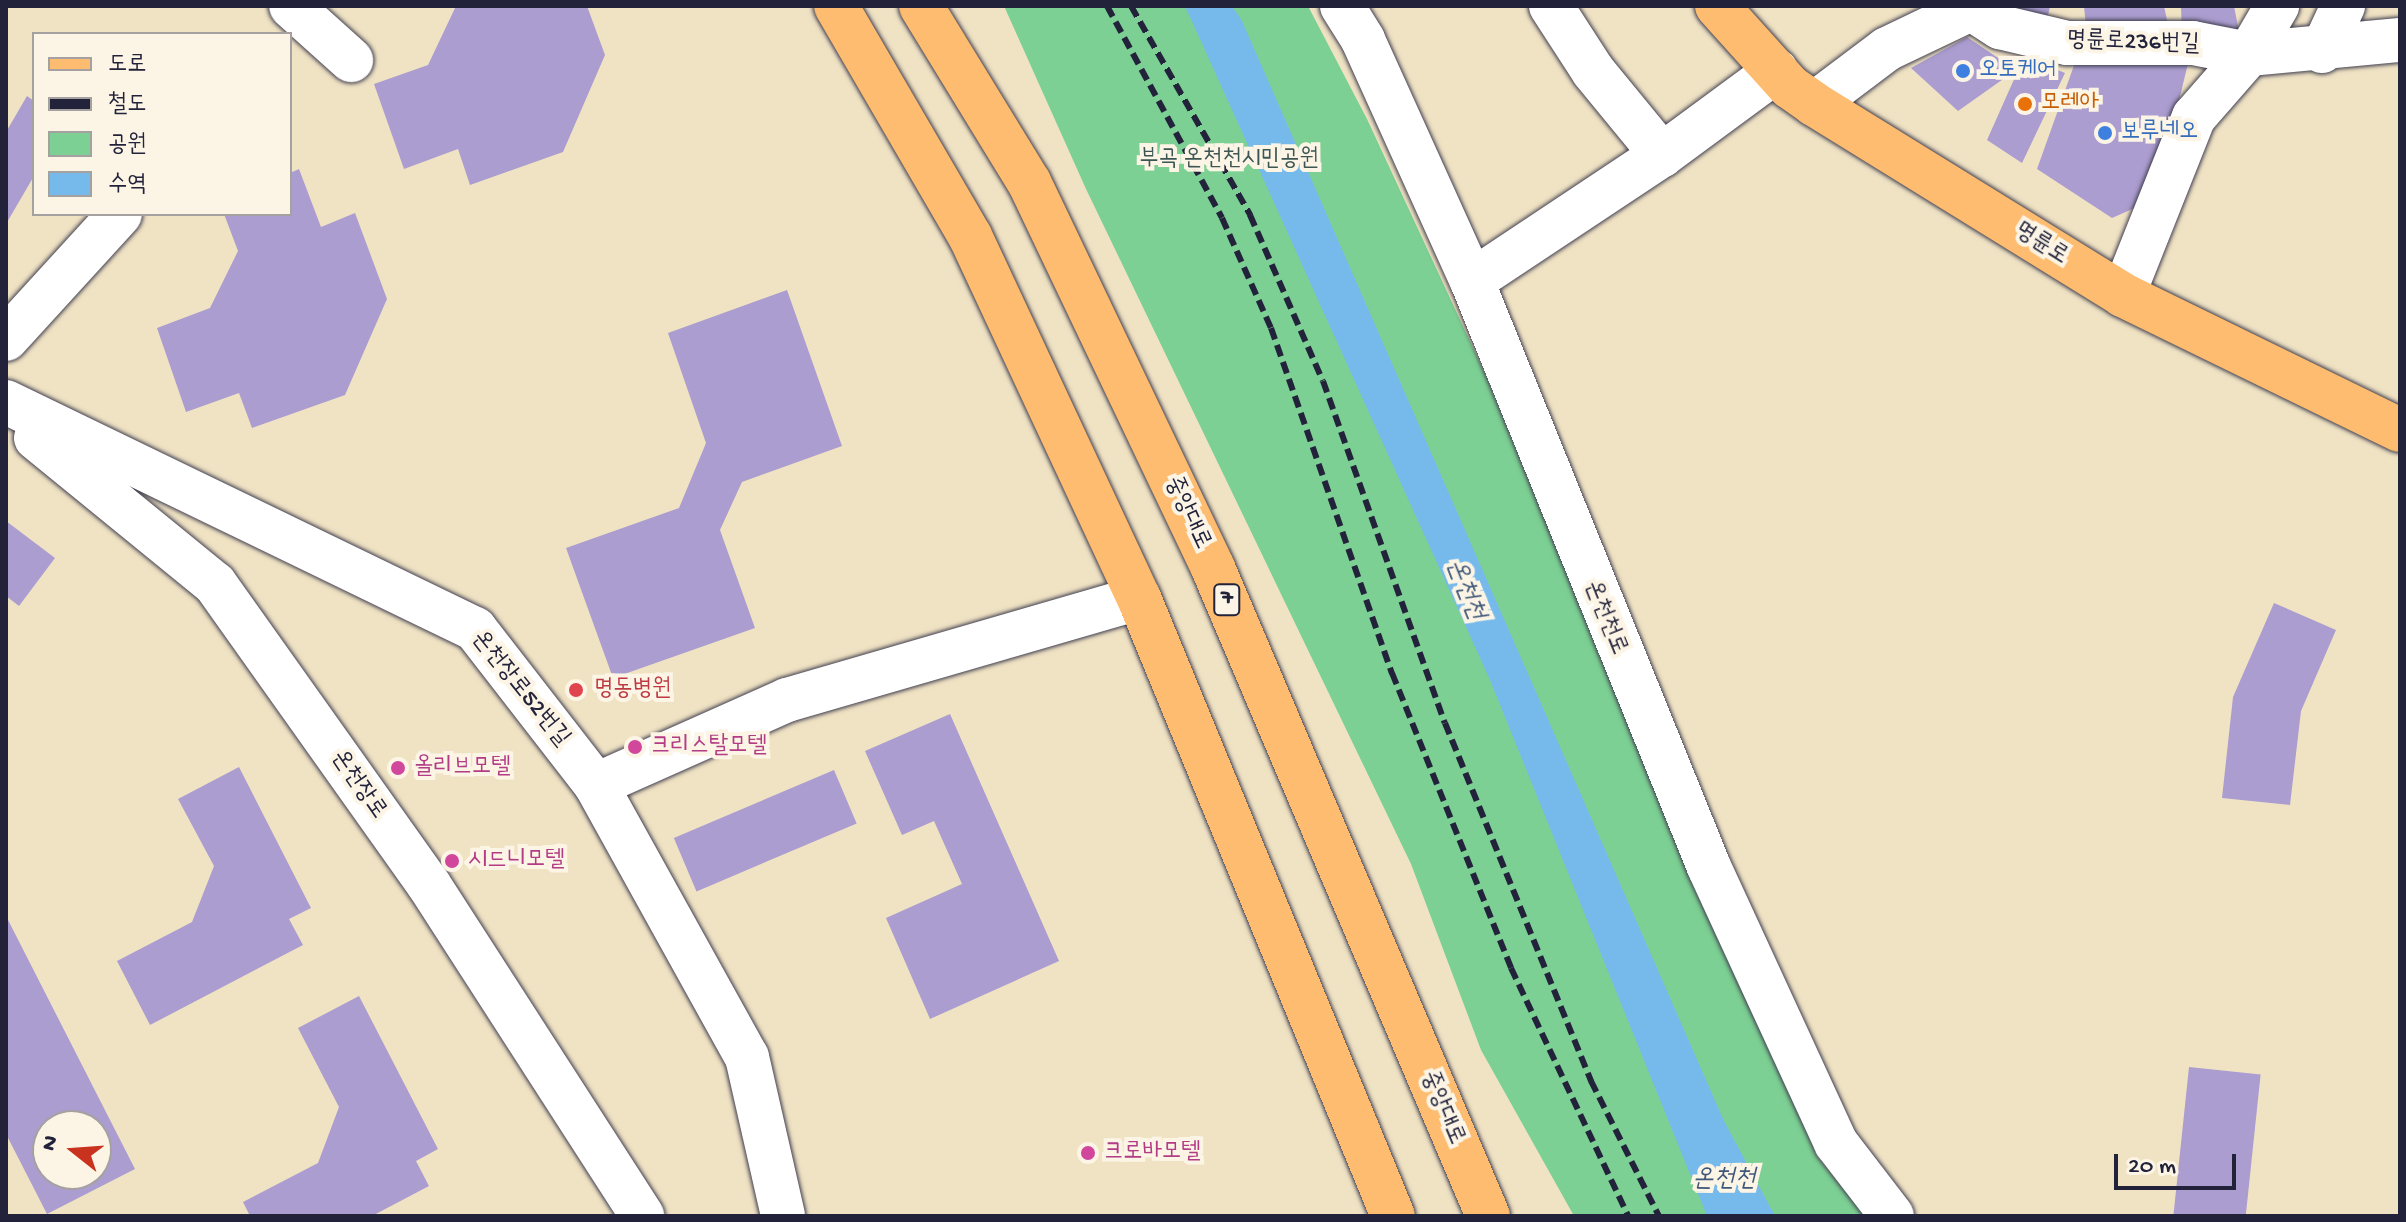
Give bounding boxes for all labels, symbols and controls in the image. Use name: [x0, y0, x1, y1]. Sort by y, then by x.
street label: 명륜로236번길: [2066, 26, 2200, 60]
legend: [32, 32, 292, 216]
text: 도로: [108, 51, 147, 80]
place label: 오토케어: [1979, 57, 2056, 85]
marker: 오토케어: [1954, 62, 1972, 80]
place label: 모레아: [2041, 90, 2099, 118]
text: 철도: [108, 91, 147, 120]
marker: 모레아: [2016, 95, 2034, 113]
place label: 보루네오: [2121, 119, 2198, 147]
marker: 보루네오: [2096, 124, 2114, 142]
text: 공원: [108, 131, 147, 160]
park label: 부곡 온천천시민공원: [1139, 146, 1319, 174]
text: 수역: [108, 171, 147, 200]
street label: 명륜로: [2009, 216, 2073, 272]
street label: 중앙대로: [1158, 472, 1216, 554]
water label: 온천천: [1438, 555, 1490, 625]
street label: 온천천로: [1577, 577, 1633, 659]
road number: 7: [1213, 582, 1241, 618]
street label: 온천장로52번길: [465, 625, 575, 753]
place label: 명동병원: [594, 676, 671, 704]
marker: 명동병원: [565, 679, 587, 701]
place label: 크리스탈모텔: [651, 733, 767, 761]
marker: 크리스탈모텔: [626, 738, 644, 756]
street label: 온천장로: [324, 745, 392, 825]
place label: 올리브모텔: [414, 754, 511, 782]
marker: 올리브모텔: [389, 759, 407, 777]
place label: 시드니모텔: [468, 847, 565, 875]
marker: 시드니모텔: [443, 852, 461, 870]
street label: 중앙대로: [1414, 1067, 1470, 1149]
north arrow: [32, 1110, 112, 1190]
text: N: [36, 1133, 65, 1154]
scale bar: [2118, 1138, 2240, 1188]
place label: 크로바모텔: [1104, 1139, 1201, 1167]
marker: 크로바모텔: [1079, 1144, 1097, 1162]
text: 20 m: [2128, 1153, 2176, 1182]
water label: 온천천: [1693, 1165, 1755, 1197]

